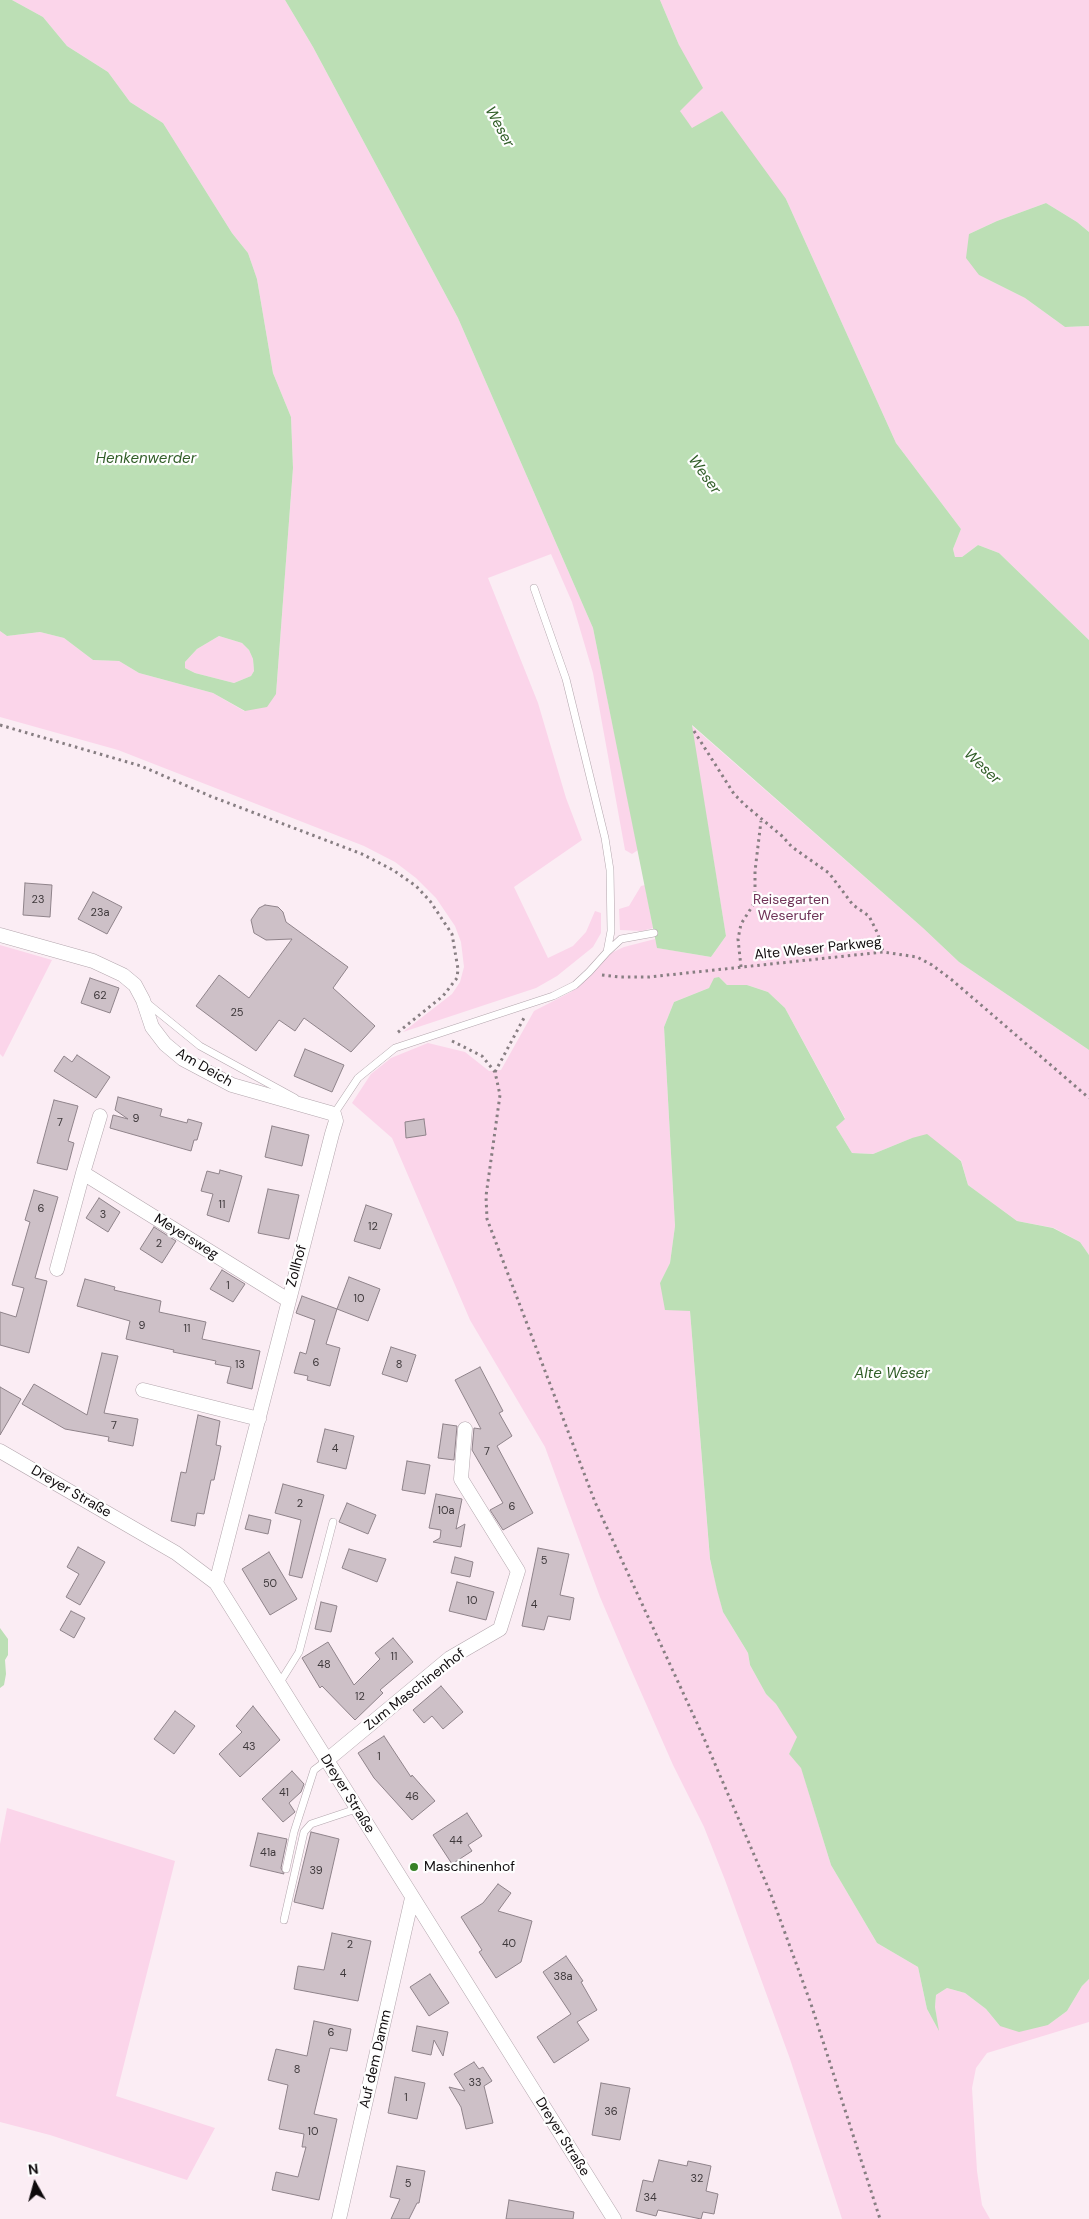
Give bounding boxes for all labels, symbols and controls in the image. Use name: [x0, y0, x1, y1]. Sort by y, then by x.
water label: Weser: [481, 104, 517, 150]
water label: Henkenwerder: [96, 450, 196, 468]
water label: Weser: [684, 452, 724, 498]
water label: Weser: [960, 745, 1004, 789]
park label: Reisegarten Weserufer: [753, 892, 829, 924]
house number: 23: [32, 893, 44, 907]
house number: 23a: [91, 906, 109, 920]
street label: Alte Weser Parkweg: [754, 934, 882, 964]
house number: 62: [94, 989, 106, 1003]
house number: 25: [230, 1006, 244, 1020]
street label: Am Deich: [173, 1045, 235, 1091]
house number: 9: [133, 1112, 139, 1126]
house number: 7: [57, 1116, 63, 1130]
house number: 11: [219, 1198, 225, 1212]
house number: 6: [38, 1202, 44, 1216]
house number: 3: [100, 1208, 106, 1222]
street label: Meyersweg: [151, 1211, 221, 1263]
house number: 12: [368, 1220, 378, 1234]
house number: 2: [156, 1237, 162, 1251]
street label: Zollhof: [283, 1243, 311, 1289]
house number: 1: [226, 1279, 230, 1293]
house number: 10: [354, 1292, 364, 1306]
house number: 9: [139, 1319, 145, 1333]
house number: 11: [184, 1322, 190, 1336]
house number: 6: [313, 1356, 319, 1370]
house number: 13: [235, 1358, 245, 1372]
house number: 8: [396, 1358, 402, 1372]
water label: Alte Weser: [854, 1365, 930, 1383]
house number: 7: [111, 1419, 117, 1433]
house number: 4: [332, 1442, 338, 1456]
house number: 7: [484, 1445, 490, 1459]
street label: Dreyer Straße: [28, 1462, 114, 1522]
house number: 2: [297, 1497, 303, 1511]
house number: 6: [509, 1500, 515, 1514]
house number: 10a: [438, 1504, 454, 1518]
house number: 5: [541, 1554, 547, 1568]
house number: 50: [263, 1577, 277, 1591]
house number: 10: [467, 1594, 477, 1608]
house number: 4: [531, 1598, 537, 1612]
street label: Zum Maschinenhof: [361, 1646, 469, 1734]
house number: 11: [391, 1650, 397, 1664]
house number: 48: [317, 1658, 331, 1672]
house number: 12: [355, 1690, 365, 1704]
house number: 43: [242, 1740, 256, 1754]
house number: 1: [377, 1750, 381, 1764]
street label: Dreyer Straße: [316, 1752, 378, 1836]
house number: 41: [279, 1786, 289, 1800]
house number: 46: [405, 1790, 419, 1804]
house number: 44: [449, 1834, 463, 1848]
house number: 41a: [260, 1846, 276, 1860]
place label: Maschinenhof: [424, 1859, 515, 1875]
marker: Maschinenhof: [408, 1861, 420, 1873]
house number: 39: [309, 1864, 323, 1878]
house number: 40: [502, 1937, 516, 1951]
house number: 2: [347, 1938, 353, 1952]
house number: 4: [340, 1967, 346, 1981]
house number: 38a: [553, 1970, 573, 1984]
street label: Auf dem Damm: [356, 2008, 396, 2110]
house number: 6: [328, 2026, 334, 2040]
house number: 8: [294, 2063, 300, 2077]
house number: 33: [468, 2076, 482, 2090]
house number: 1: [404, 2091, 408, 2105]
street label: Dreyer Straße: [531, 2095, 593, 2179]
house number: 36: [604, 2105, 618, 2119]
house number: 10: [308, 2125, 318, 2139]
north arrow: [10, 2159, 60, 2209]
text: N: [27, 2160, 39, 2179]
house number: 32: [691, 2172, 703, 2186]
house number: 5: [405, 2177, 411, 2191]
house number: 34: [643, 2191, 657, 2205]

